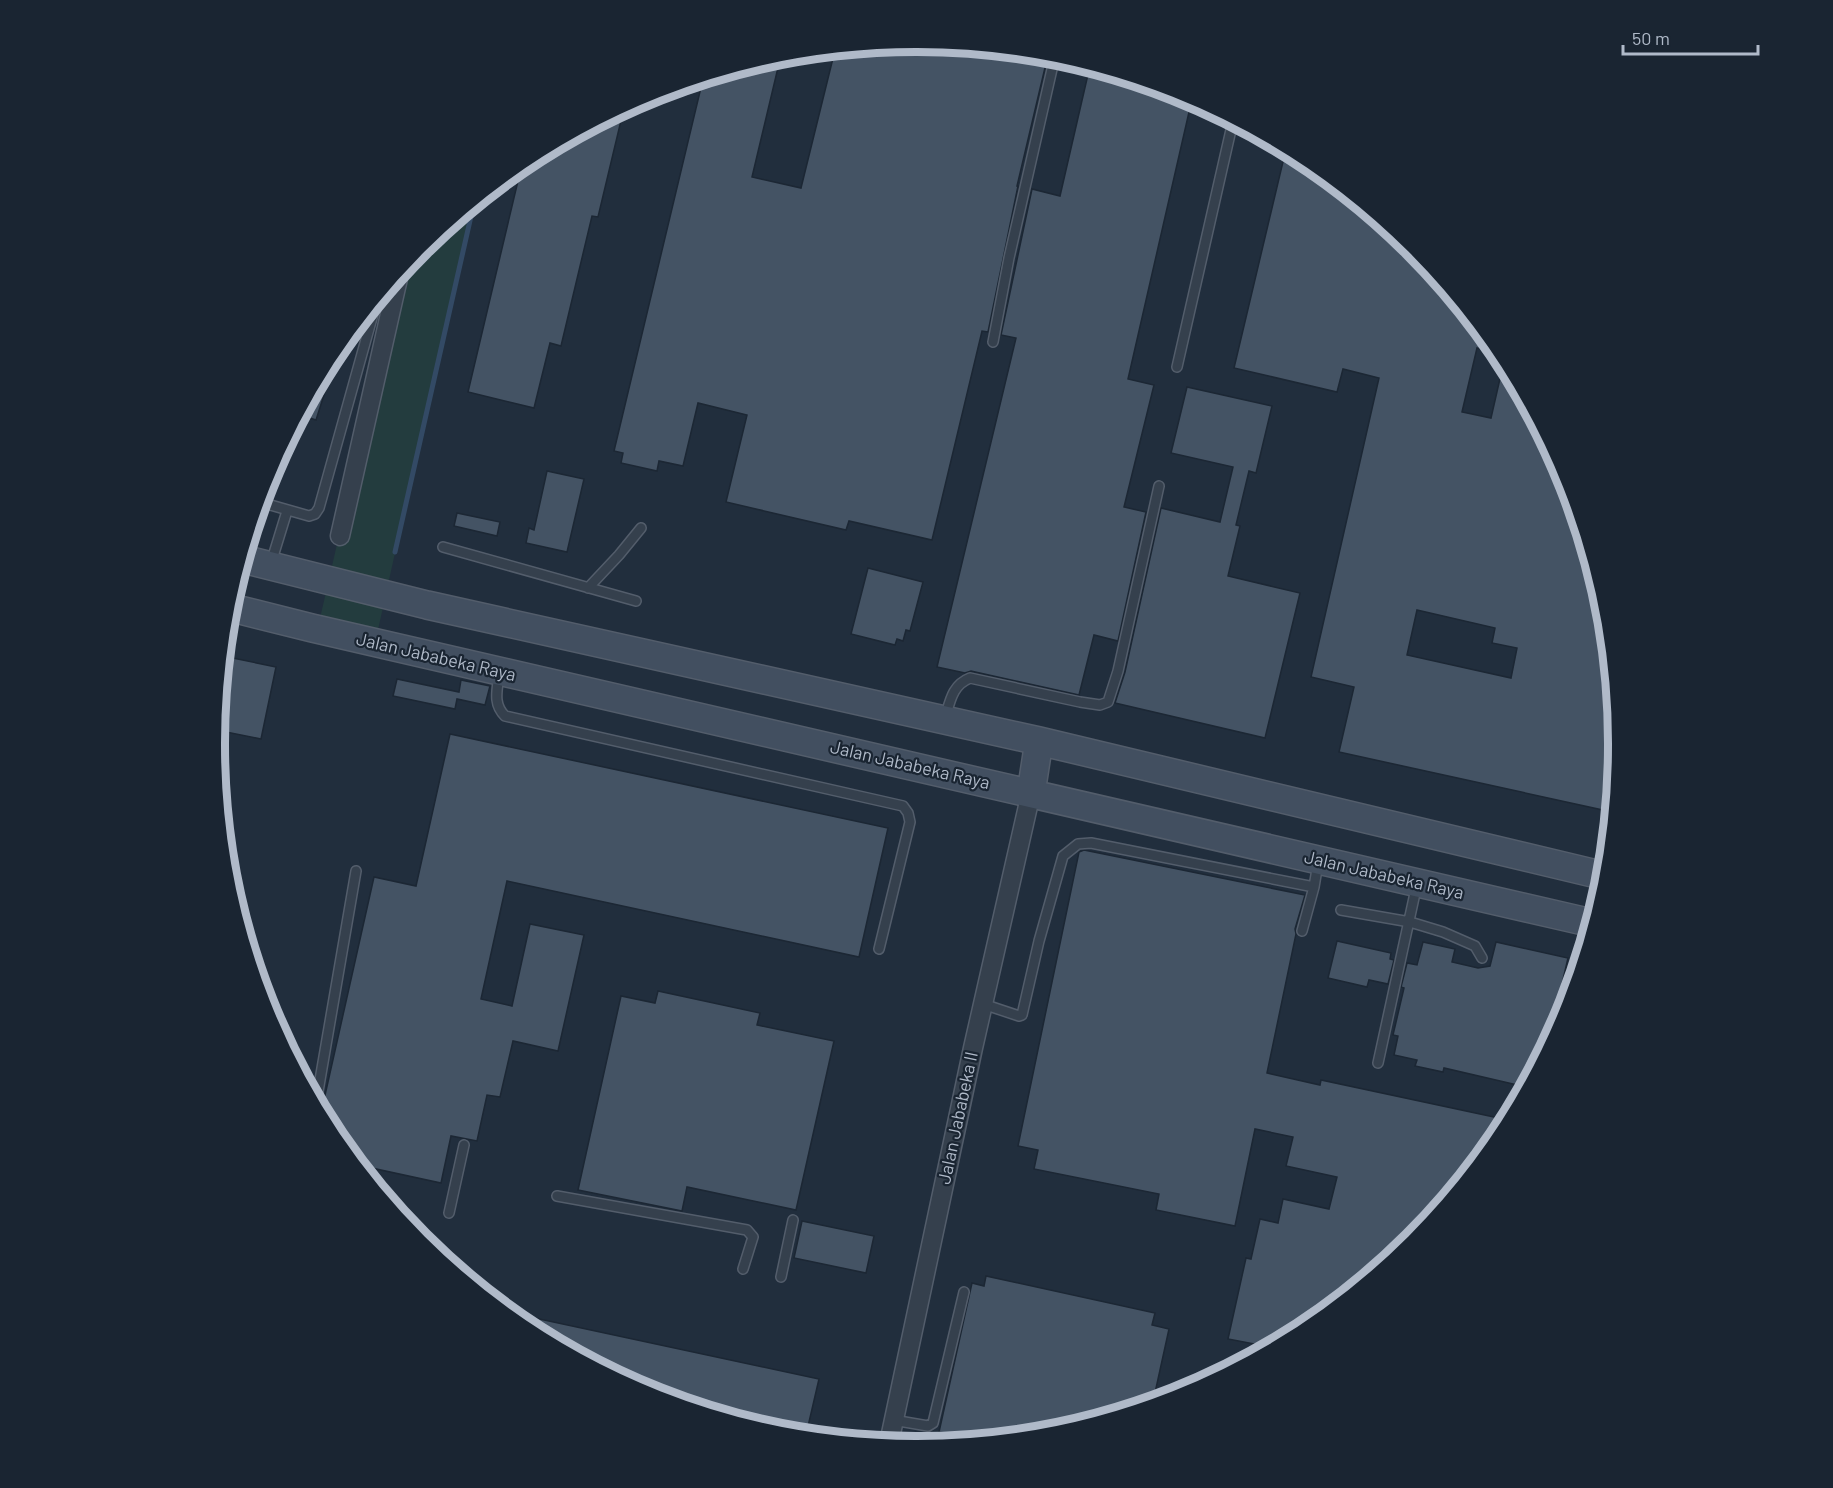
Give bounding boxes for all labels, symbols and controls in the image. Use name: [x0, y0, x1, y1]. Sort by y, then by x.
scale bar: [1623, 18, 1758, 56]
text: 50 m: [1632, 27, 1670, 49]
street label: Jalan Jababeka Raya: [354, 627, 518, 685]
street label: Jalan Jababeka Raya: [828, 735, 992, 793]
street label: Jalan Jababeka Raya: [1302, 845, 1466, 903]
street label: Jalan Jababeka II: [932, 1049, 982, 1186]

